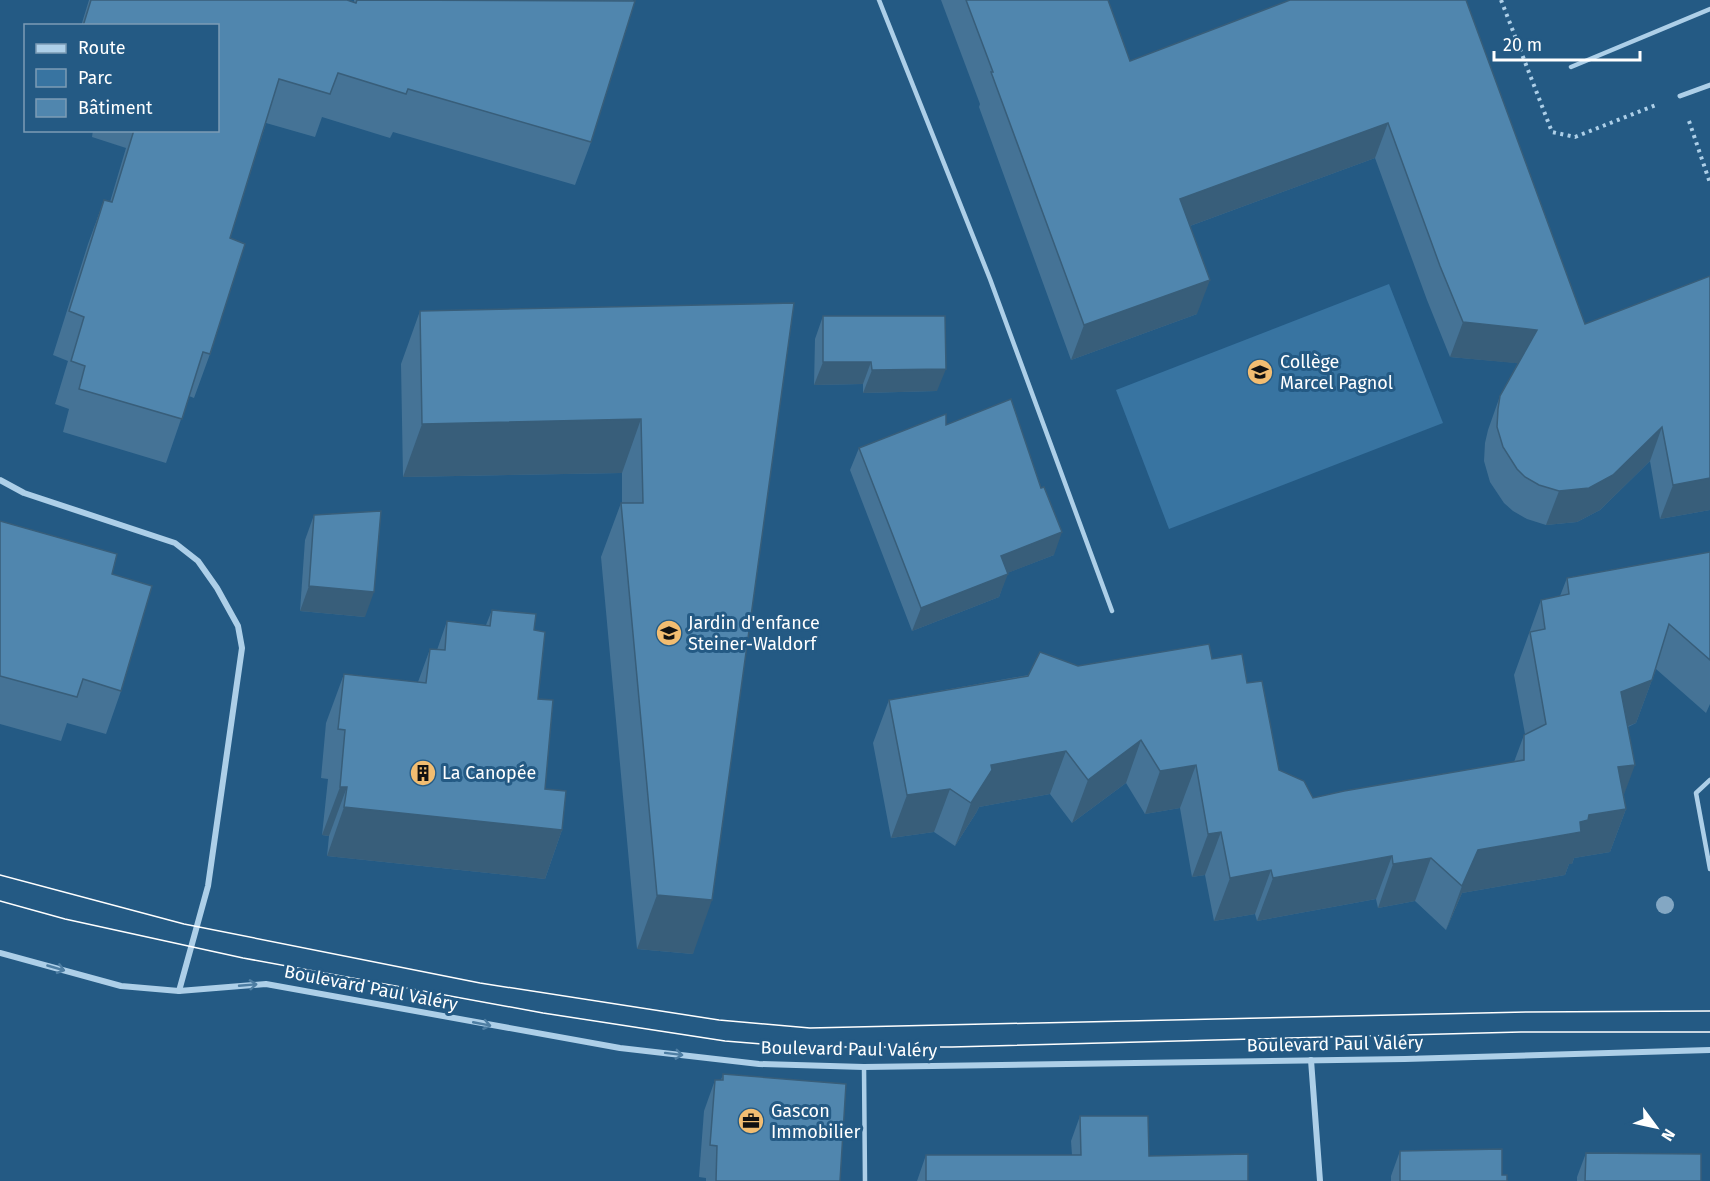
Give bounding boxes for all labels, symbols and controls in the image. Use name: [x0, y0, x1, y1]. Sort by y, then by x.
legend: [24, 24, 219, 132]
scale bar: [1494, 24, 1640, 62]
text: 20 m: [1503, 34, 1542, 56]
text: Route: [78, 37, 126, 59]
text: Parc: [78, 67, 113, 89]
text: Bâtiment: [78, 97, 153, 119]
place label: Collège Marcel Pagnol: [1280, 351, 1393, 394]
school or university icon: Collège Marcel Pagnol: [1245, 357, 1275, 387]
place label: Jardin d'enfance Steiner-Waldorf: [688, 612, 820, 655]
school or university icon: Jardin d'enfance Steiner-Waldorf: [654, 618, 684, 648]
building icon: La Canopée: [408, 758, 438, 788]
place label: La Canopée: [442, 762, 536, 784]
street label: Boulevard Paul Valéry: [282, 960, 460, 1016]
one-way arrow: [46, 963, 65, 974]
one-way arrow: [238, 979, 258, 990]
one-way arrow: [471, 1019, 491, 1030]
street label: Boulevard Paul Valéry: [1247, 1031, 1424, 1057]
street label: Boulevard Paul Valéry: [761, 1036, 938, 1062]
one-way arrow: [664, 1048, 684, 1059]
north arrow: [1626, 1097, 1686, 1157]
place label: Gascon Immobilier: [771, 1100, 861, 1143]
office icon: Gascon Immobilier: [736, 1106, 766, 1136]
text: N: [1657, 1125, 1679, 1145]

